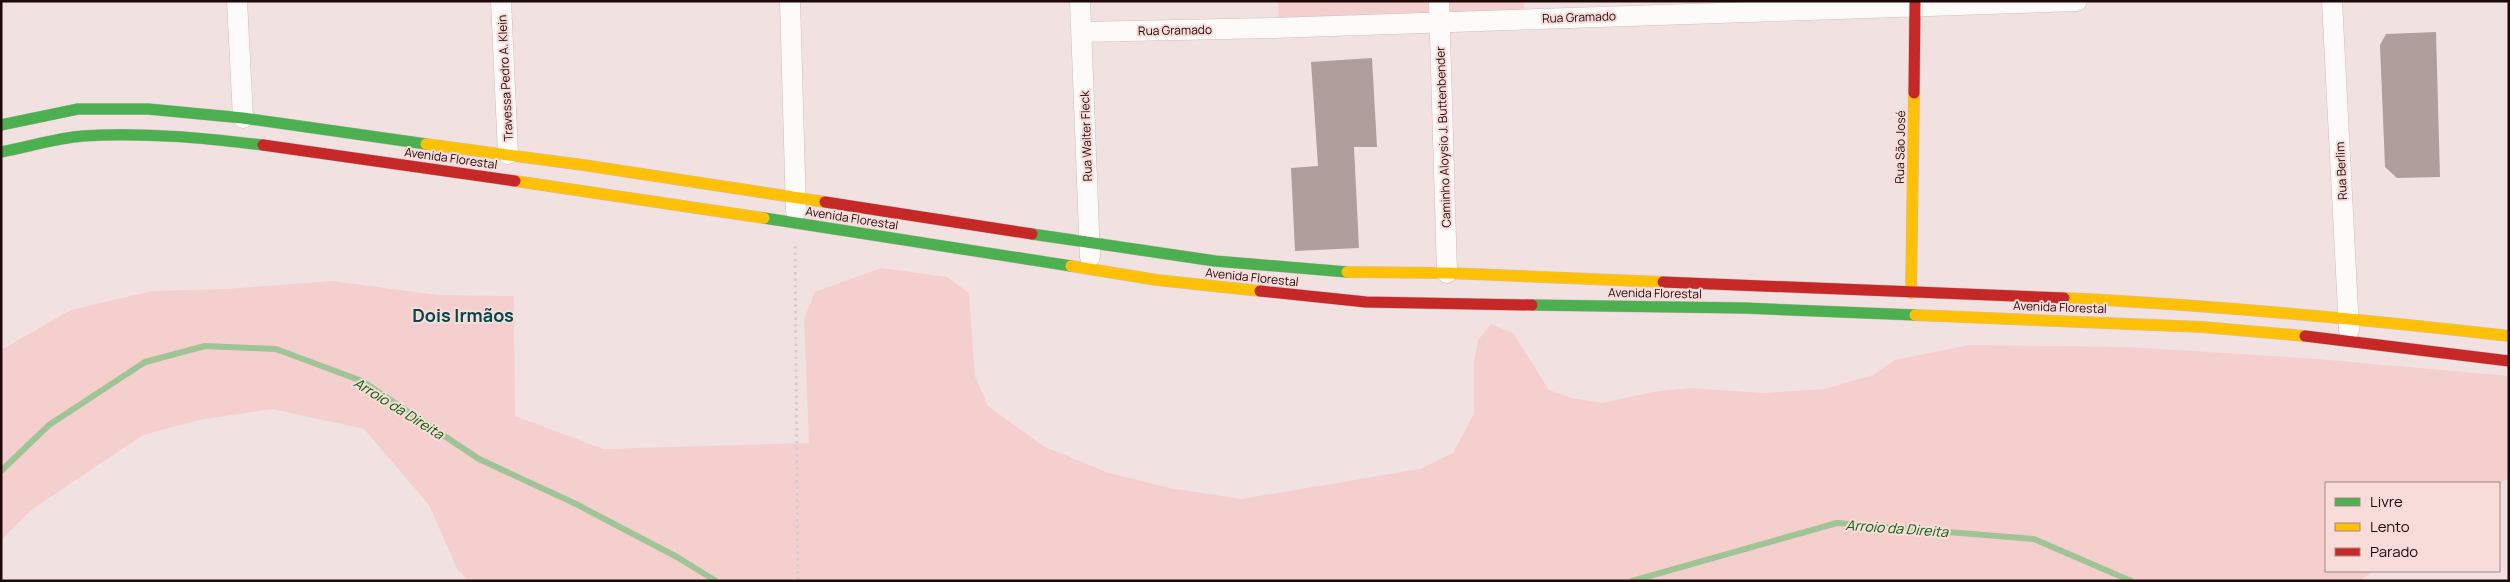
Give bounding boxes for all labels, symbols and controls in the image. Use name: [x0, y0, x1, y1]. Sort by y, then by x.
street label: Rua Gramado: [1542, 7, 1616, 27]
street label: Travessa Pedro A. Klein: [493, 14, 517, 142]
street label: Rua Gramado: [1138, 21, 1212, 39]
street label: Caminho Aloysio J. Buttenbender: [1431, 45, 1455, 228]
street label: Rua Walter Fleck: [1076, 89, 1096, 182]
street label: Rua São José: [1891, 110, 1909, 184]
street label: Rua Berlim: [2331, 141, 2351, 201]
street label: Avenida Florestal: [403, 143, 499, 173]
street label: Avenida Florestal: [804, 202, 900, 234]
street label: Avenida Florestal: [1205, 264, 1299, 290]
street label: Avenida Florestal: [1608, 284, 1702, 302]
street label: Avenida Florestal: [2013, 297, 2107, 317]
district label: Dois Irmãos: [412, 303, 514, 327]
water label: Arroio da Direita: [350, 373, 449, 444]
legend: [2325, 482, 2500, 572]
text: Livre: [2370, 491, 2403, 512]
water label: Arroio da Direita: [1845, 515, 1950, 541]
text: Lento: [2370, 516, 2410, 537]
text: Parado: [2370, 541, 2418, 562]

